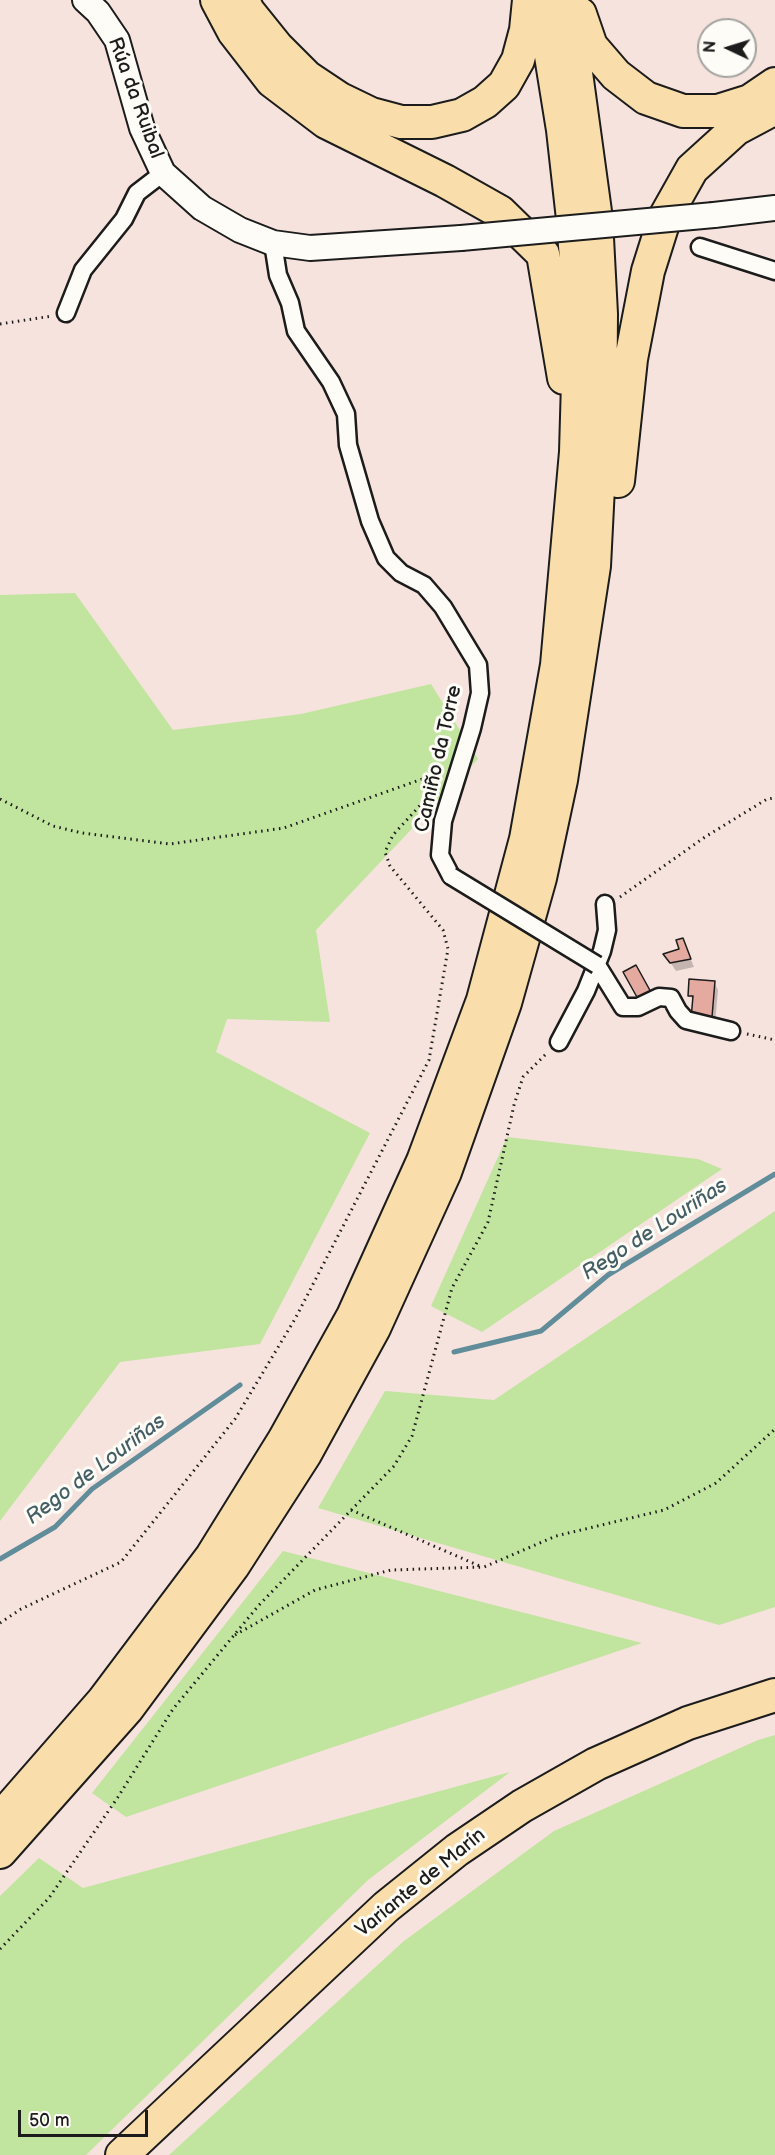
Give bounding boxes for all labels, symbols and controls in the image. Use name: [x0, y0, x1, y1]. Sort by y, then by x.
north arrow: [697, 18, 757, 78]
street label: Rúa da Ruibal: [102, 34, 168, 162]
text: N: [701, 40, 720, 54]
street label: Camiño da Torre: [410, 683, 468, 835]
water label: Rego de Louriñas: [578, 1174, 732, 1286]
water label: Rego de Louriñas: [21, 1409, 171, 1531]
street label: Variante de Marín: [351, 1823, 491, 1943]
scale bar: [21, 2098, 152, 2136]
text: 50 m: [29, 2110, 70, 2131]

